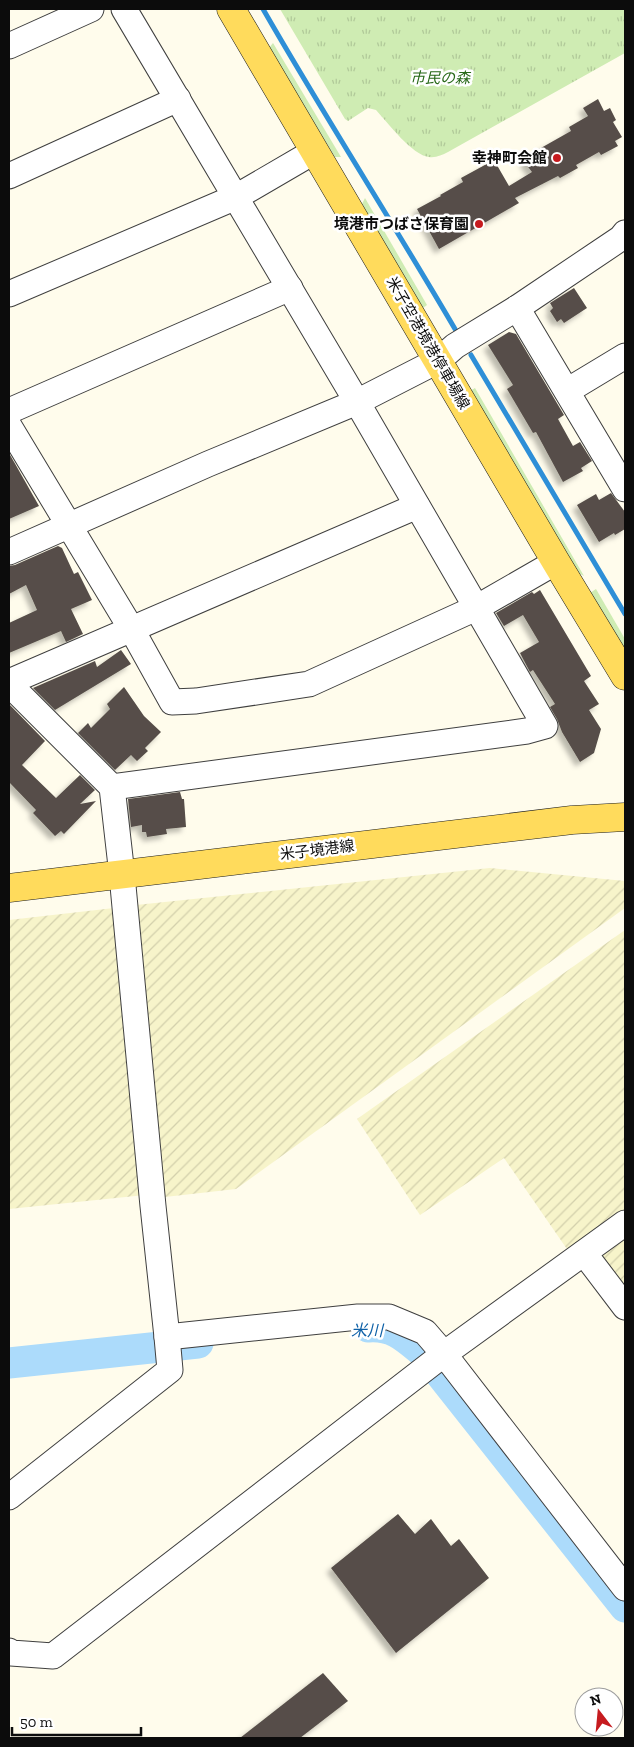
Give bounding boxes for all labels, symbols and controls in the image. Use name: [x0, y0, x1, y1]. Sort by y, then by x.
park label: 市民の森: [410, 69, 472, 87]
place label: 幸神町会館: [472, 149, 547, 167]
marker: 幸神町会館: [551, 152, 563, 164]
place label: 境港市つばさ保育園: [334, 215, 469, 233]
marker: 境港市つばさ保育園: [473, 218, 485, 230]
street label: 米子空港境港停車場線: [383, 274, 473, 412]
street label: 米子境港線: [279, 836, 355, 864]
water label: 米川: [351, 1321, 385, 1340]
north arrow: [574, 1687, 624, 1737]
text: N: [588, 1690, 603, 1710]
scale bar: [12, 1704, 141, 1736]
text: 50 m: [20, 1713, 53, 1731]

